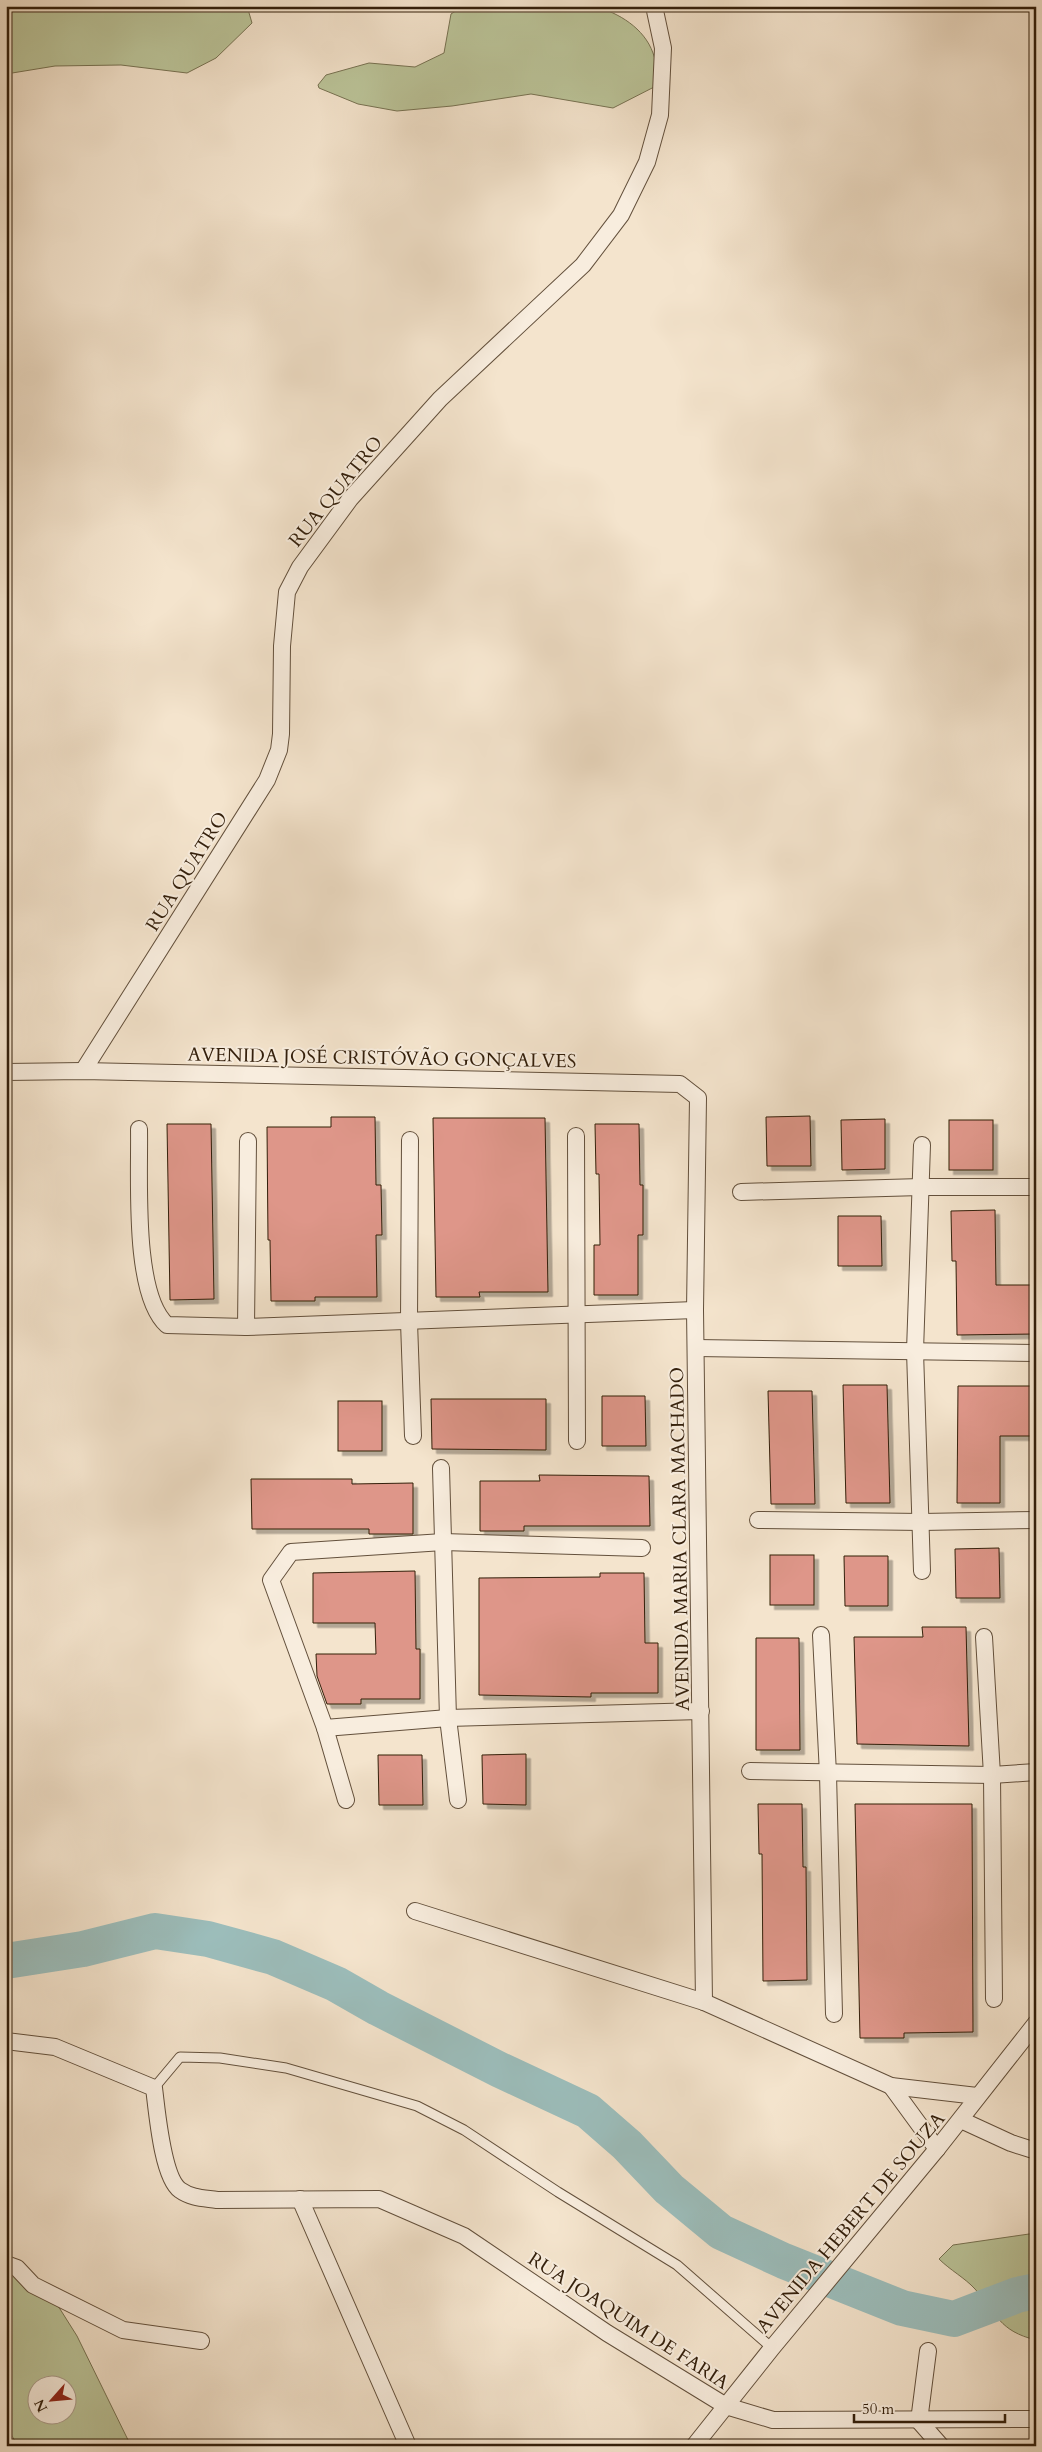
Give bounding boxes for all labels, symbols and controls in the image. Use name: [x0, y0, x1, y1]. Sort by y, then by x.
street label: RUA QUATRO: [283, 431, 389, 553]
street label: RUA QUATRO: [140, 807, 234, 936]
street label: AVENIDA JOSÉ CRISTÓVÃO GONÇALVES: [187, 1041, 577, 1074]
street label: AVENIDA MARIA CLARA MACHADO: [664, 1367, 696, 1711]
street label: AVENIDA HEBERT DE SOUZA: [750, 2106, 951, 2339]
street label: RUA JOAQUIM DE FARIA: [523, 2246, 734, 2396]
north arrow: [28, 2374, 78, 2424]
scale bar: [854, 2392, 1006, 2424]
text: N: [30, 2396, 52, 2415]
text: 50 m: [862, 2399, 894, 2419]

